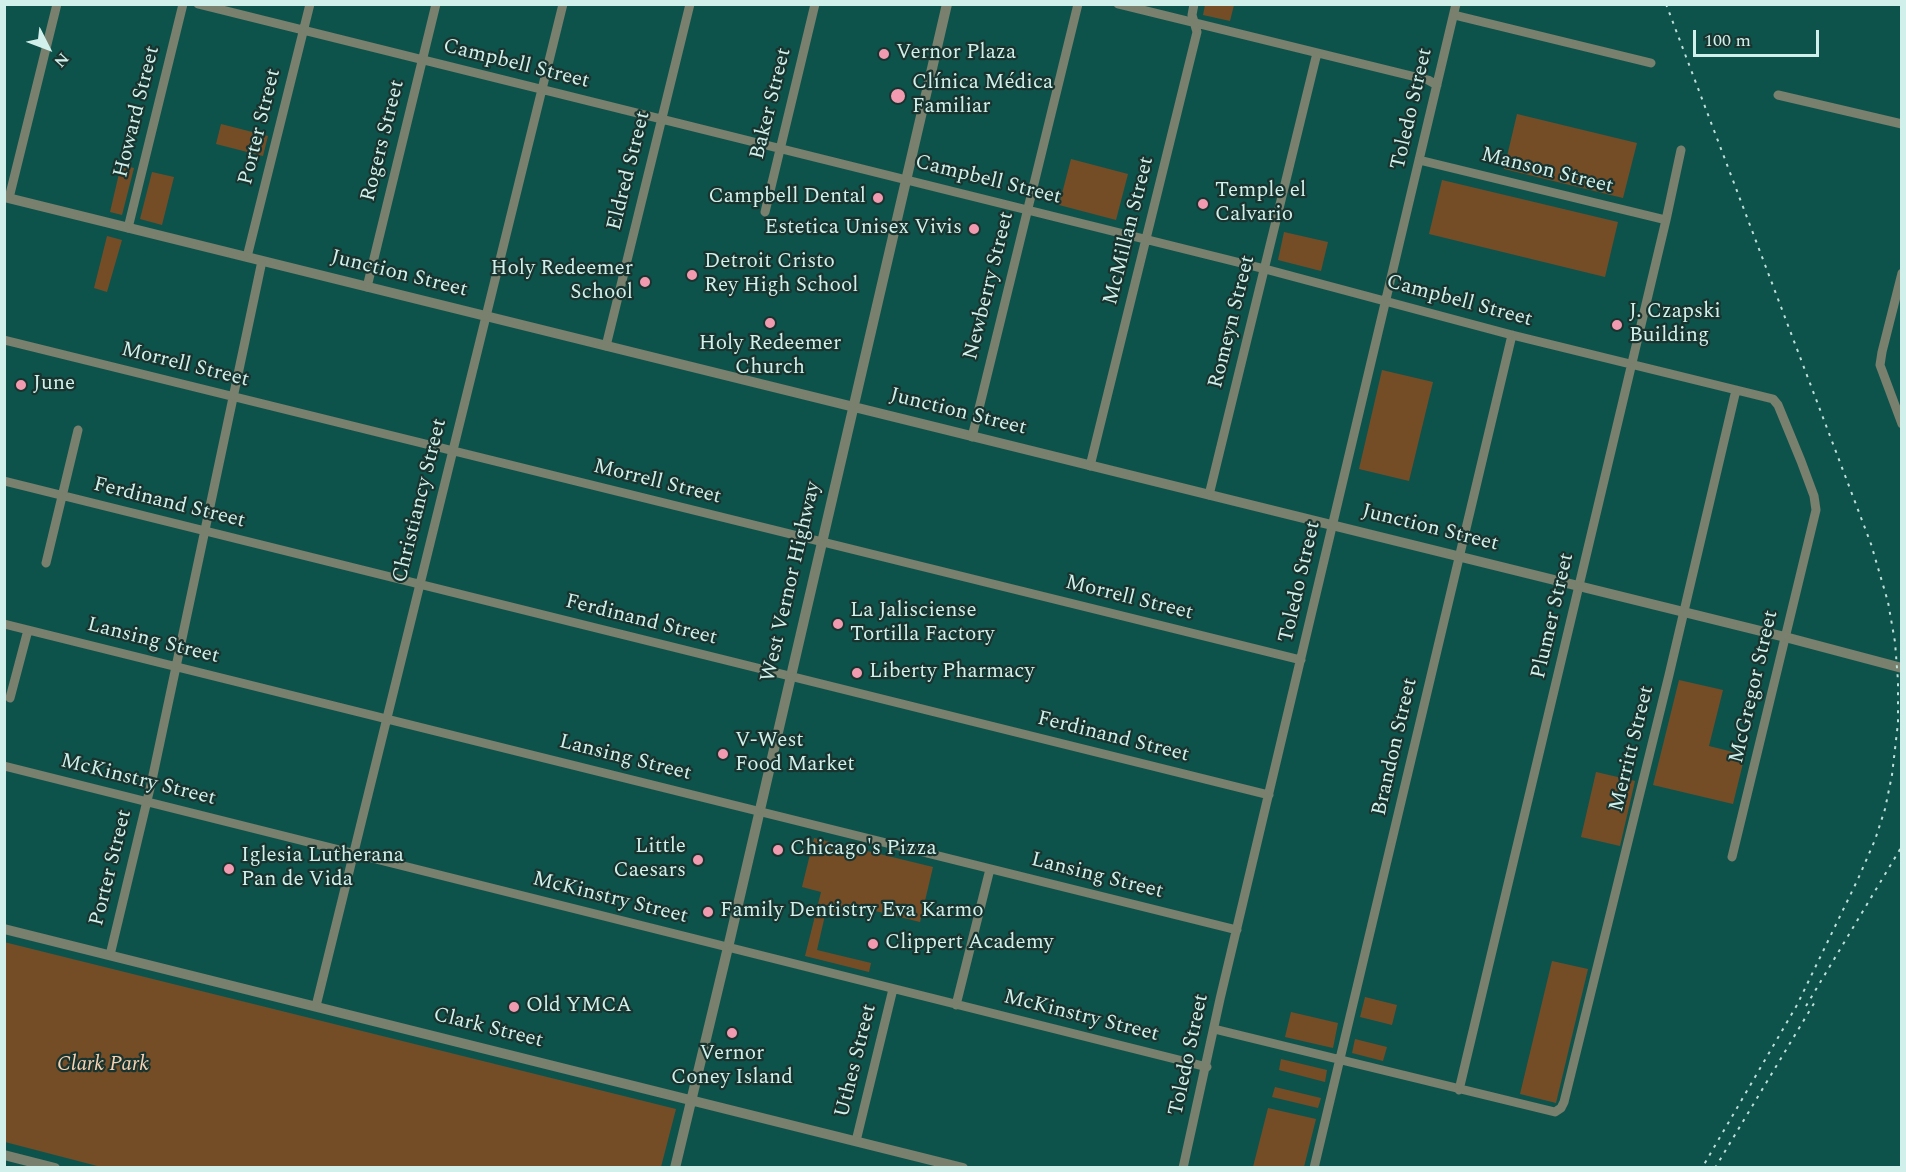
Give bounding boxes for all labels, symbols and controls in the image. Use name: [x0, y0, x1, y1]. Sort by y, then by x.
north arrow: [18, 18, 78, 78]
scale bar: [1696, 18, 1822, 56]
text: 100 m: [1704, 27, 1751, 54]
street label: Campbell Street: [440, 35, 592, 95]
place label: Vernor Plaza: [896, 41, 1016, 67]
street label: Howard Street: [109, 44, 167, 180]
street label: Baker Street: [746, 46, 798, 162]
street label: Toledo Street: [1387, 46, 1439, 172]
text: N: [48, 47, 75, 73]
marker: Vernor Plaza: [877, 47, 891, 61]
street label: Porter Street: [234, 66, 288, 188]
place label: Clínica Médica Familiar: [912, 71, 1053, 121]
street label: Rogers Street: [357, 78, 411, 204]
marker: Clínica Médica Familiar: [889, 87, 907, 105]
street label: Eldred Street: [603, 109, 657, 233]
street label: Manson Street: [1478, 143, 1616, 201]
street label: Campbell Street: [912, 151, 1064, 211]
street label: McMillan Street: [1099, 154, 1161, 308]
place label: Temple el Calvario: [1215, 179, 1306, 229]
place label: Campbell Dental: [709, 185, 866, 211]
marker: Campbell Dental: [871, 191, 885, 205]
marker: Temple el Calvario: [1196, 197, 1210, 211]
street label: Newberry Street: [959, 209, 1021, 363]
place label: Estetica Unisex Vivis: [764, 216, 962, 242]
marker: Estetica Unisex Vivis: [967, 222, 981, 236]
street label: Junction Street: [328, 246, 470, 304]
place label: Detroit Cristo Rey High School: [704, 250, 858, 300]
street label: Romeyn Street: [1204, 253, 1262, 391]
place label: Holy Redeemer School: [490, 257, 633, 307]
marker: Detroit Cristo Rey High School: [685, 268, 699, 282]
street label: Campbell Street: [1383, 270, 1535, 334]
marker: Holy Redeemer School: [638, 275, 652, 289]
place label: J. Czapski Building: [1629, 300, 1721, 350]
marker: Holy Redeemer Church: [763, 316, 777, 330]
marker: J. Czapski Building: [1610, 318, 1624, 332]
place label: Holy Redeemer Church: [699, 332, 841, 382]
street label: Morrell Street: [118, 338, 252, 394]
place label: June: [33, 372, 75, 398]
marker: June: [14, 378, 28, 392]
street label: Junction Street: [887, 384, 1029, 442]
street label: Christiancy Street: [388, 416, 454, 586]
street label: Morrell Street: [590, 455, 724, 511]
street label: Ferdinand Street: [90, 473, 248, 535]
street label: West Vernor Highway: [757, 479, 827, 685]
street label: Junction Street: [1359, 500, 1501, 558]
street label: Toledo Street: [1275, 519, 1327, 645]
street label: Plumer Street: [1527, 551, 1581, 681]
street label: Morrell Street: [1062, 571, 1196, 627]
street label: Ferdinand Street: [562, 590, 720, 652]
place label: La Jalisciense Tortilla Factory: [850, 599, 995, 649]
street label: McGregor Street: [1725, 608, 1785, 766]
street label: Lansing Street: [84, 613, 222, 671]
marker: La Jalisciense Tortilla Factory: [831, 617, 845, 631]
place label: Liberty Pharmacy: [869, 660, 1034, 686]
marker: Liberty Pharmacy: [850, 666, 864, 680]
street label: Brandon Street: [1368, 676, 1424, 818]
street label: Merritt Street: [1605, 683, 1661, 815]
street label: Ferdinand Street: [1034, 707, 1192, 769]
place label: V-West Food Market: [735, 729, 855, 779]
street label: Lansing Street: [556, 730, 694, 788]
marker: V-West Food Market: [716, 747, 730, 761]
street label: McKinstry Street: [58, 750, 218, 812]
street label: Porter Street: [85, 807, 139, 929]
place label: Little Caesars: [614, 835, 686, 885]
place label: Chicago's Pizza: [790, 837, 937, 863]
marker: Chicago's Pizza: [771, 843, 785, 857]
place label: Iglesia Lutherana Pan de Vida: [241, 844, 404, 894]
street label: Lansing Street: [1028, 848, 1166, 906]
marker: Little Caesars: [691, 853, 705, 867]
marker: Iglesia Lutherana Pan de Vida: [222, 862, 236, 876]
street label: McKinstry Street: [530, 868, 690, 930]
place label: Family Dentistry Eva Karmo: [720, 899, 984, 925]
marker: Family Dentistry Eva Karmo: [701, 905, 715, 919]
place label: Clippert Academy: [885, 931, 1054, 957]
marker: Clippert Academy: [866, 937, 880, 951]
street label: McKinstry Street: [1001, 986, 1161, 1048]
street label: Toledo Street: [1165, 992, 1215, 1118]
place label: Old YMCA: [526, 994, 632, 1020]
marker: Old YMCA: [507, 1000, 521, 1014]
street label: Uthes Street: [831, 1002, 883, 1120]
street label: Clark Street: [431, 1003, 545, 1055]
marker: Vernor Coney Island: [725, 1026, 739, 1040]
place label: Vernor Coney Island: [671, 1042, 793, 1092]
park label: Clark Park: [57, 1053, 149, 1079]

